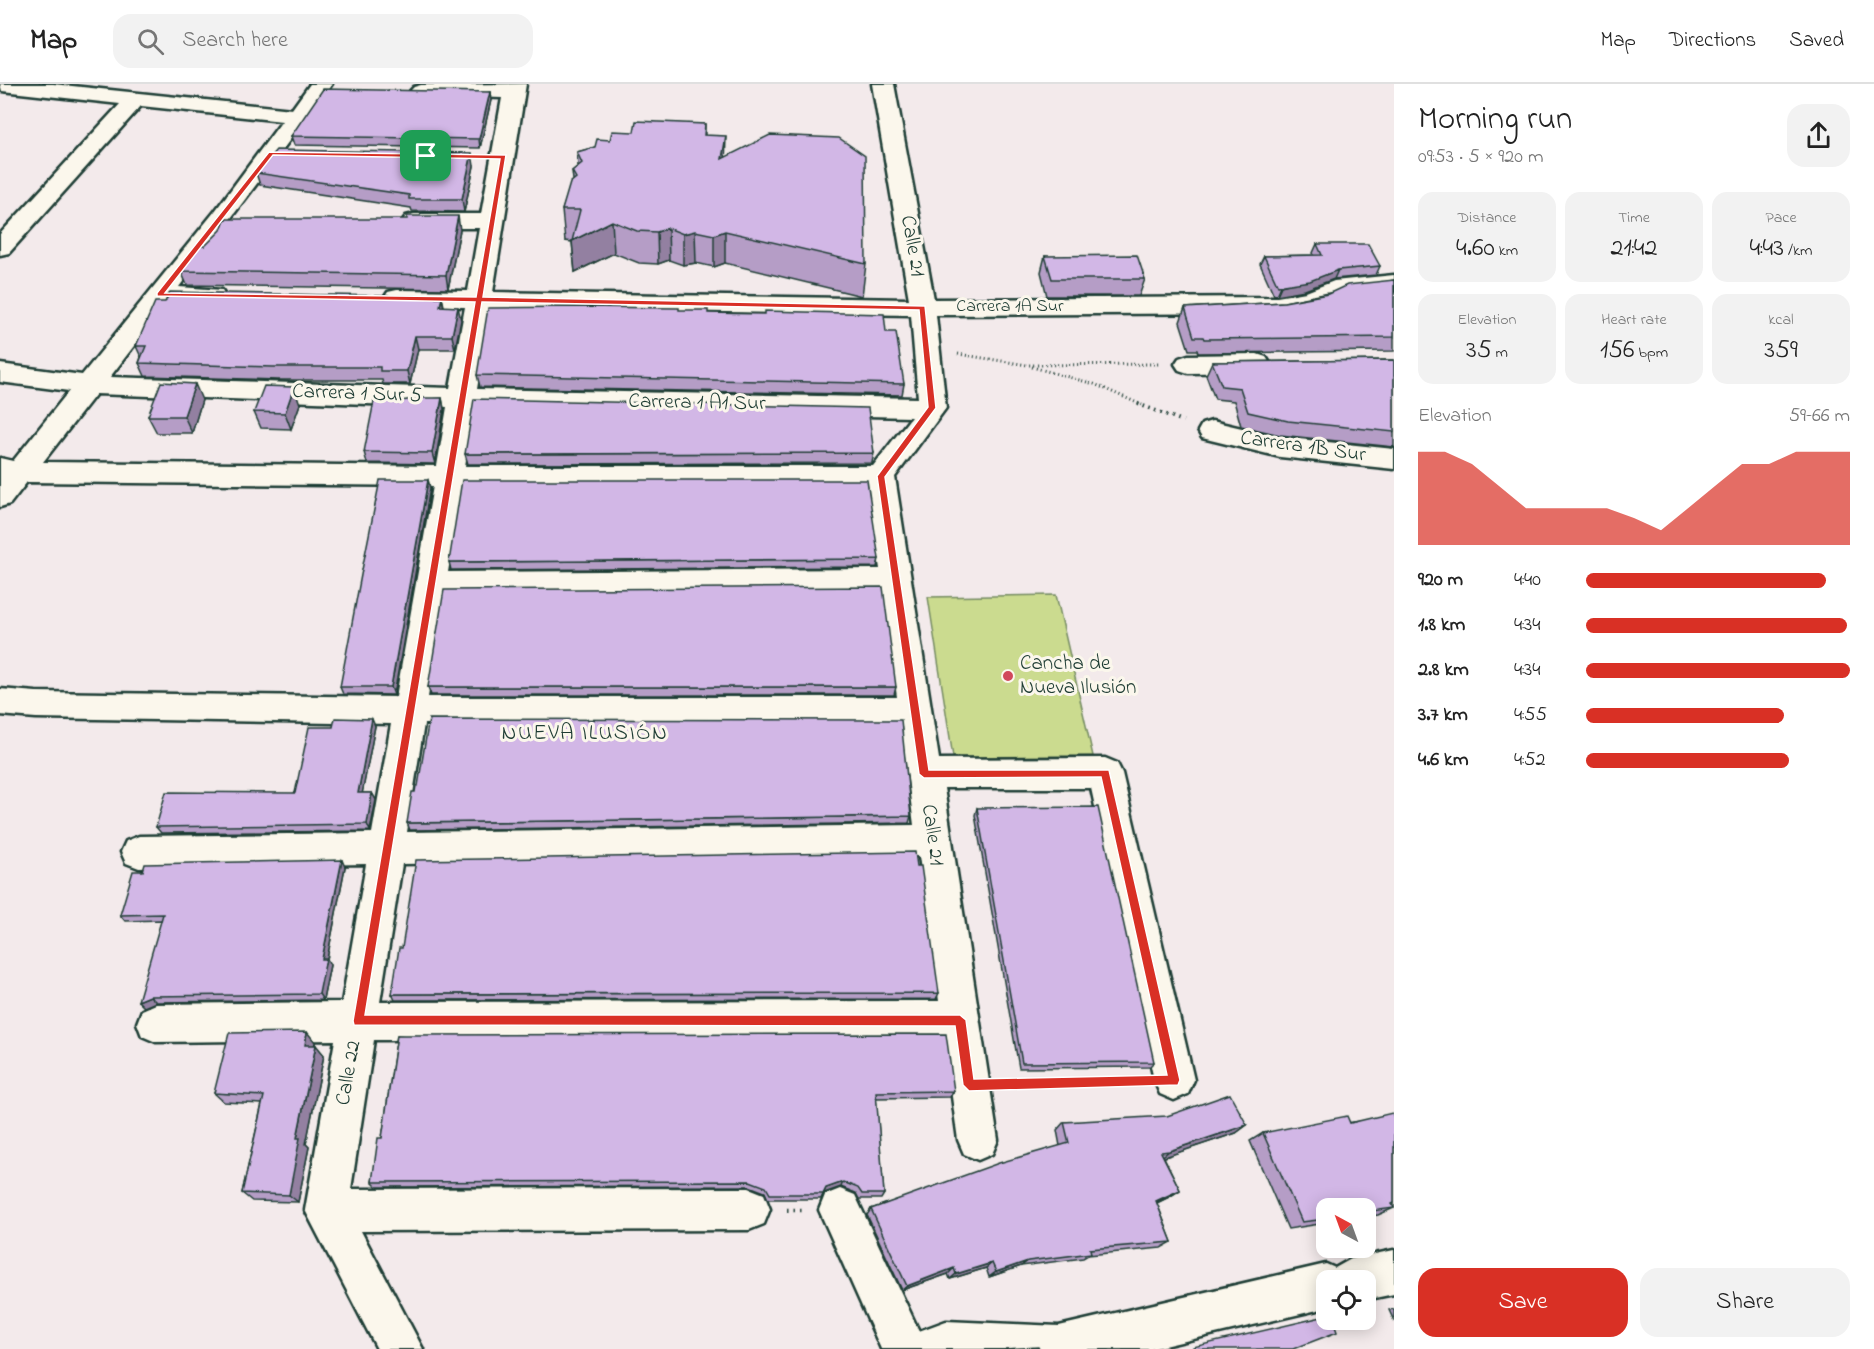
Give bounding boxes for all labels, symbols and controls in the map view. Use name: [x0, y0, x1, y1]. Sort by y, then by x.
search box: [113, 14, 533, 68]
text: Map: [30, 21, 77, 62]
icon: search: [134, 25, 167, 58]
text: Search here: [182, 25, 288, 57]
text: Map: [1600, 26, 1636, 56]
text: Directions: [1669, 26, 1756, 56]
text: Saved: [1789, 26, 1844, 56]
text: Morning run: [1418, 96, 1572, 144]
button: share: [1787, 104, 1850, 167]
pin: [400, 130, 451, 181]
icon: arrive: [409, 139, 442, 172]
text: 09:53 · 5 × 920 m: [1418, 143, 1543, 172]
text: Distance: [1458, 206, 1516, 230]
text: Time: [1618, 206, 1650, 230]
text: Pace: [1765, 206, 1797, 230]
street label: Calle 21: [892, 213, 932, 279]
text: 4.60: [1456, 230, 1495, 268]
text: 21:42: [1610, 230, 1658, 268]
text: 4:43: [1750, 230, 1784, 268]
text: km: [1495, 239, 1518, 263]
text: /km: [1784, 239, 1812, 263]
street label: Carrera 1A Sur: [956, 294, 1064, 320]
text: Elevation: [1458, 308, 1516, 332]
text: Heart rate: [1601, 308, 1667, 332]
text: kcal: [1768, 308, 1794, 332]
text: 35: [1466, 332, 1492, 370]
text: 156: [1600, 332, 1635, 370]
text: 359: [1764, 332, 1798, 370]
text: m: [1492, 341, 1508, 365]
text: bpm: [1635, 341, 1668, 365]
street label: Carrera 1 Sur 5: [292, 377, 422, 411]
street label: Carrera 1 A1 Sur: [628, 387, 766, 419]
text: Elevation: [1418, 402, 1492, 431]
text: 59–66 m: [1789, 402, 1850, 431]
street label: Carrera 1B Sur: [1238, 423, 1368, 471]
text: 920 m: [1418, 566, 1463, 595]
text: 4:40: [1514, 566, 1541, 595]
text: 1.8 km: [1418, 611, 1465, 640]
text: 4:34: [1514, 611, 1540, 640]
place label: Cancha de Nueva Ilusión: [1020, 649, 1136, 703]
text: 2.8 km: [1418, 656, 1469, 685]
text: 4:34: [1514, 656, 1540, 685]
marker: Cancha de Nueva Ilusión: [1001, 669, 1015, 683]
text: 3.7 km: [1418, 701, 1468, 730]
text: 4:55: [1514, 701, 1547, 730]
district label: NUEVA ILUSIÓN: [502, 718, 668, 750]
text: 4.6 km: [1418, 746, 1468, 775]
text: 4:52: [1514, 746, 1545, 775]
street label: Calle 21: [913, 802, 951, 868]
street label: Calle 22: [329, 1038, 369, 1108]
north arrow: [1316, 1198, 1376, 1258]
map controls: [1316, 1198, 1376, 1330]
button: Save: [1418, 1268, 1628, 1337]
button: Share: [1640, 1268, 1850, 1337]
button: locate: [1316, 1270, 1376, 1330]

